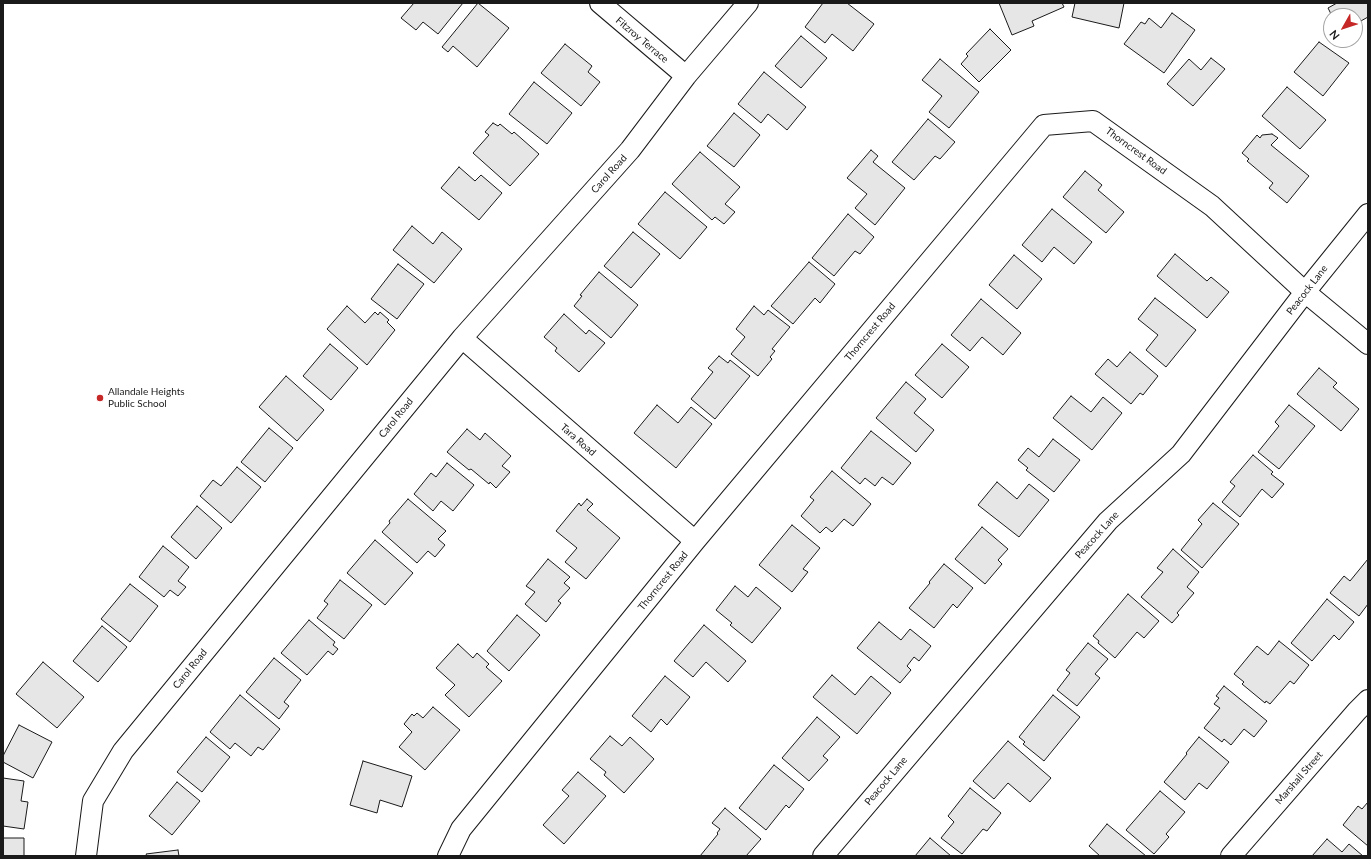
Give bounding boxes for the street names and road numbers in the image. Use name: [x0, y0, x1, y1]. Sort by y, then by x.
street label: Fitzroy Terrace: [613, 15, 671, 65]
street label: Thorncrest Road: [1103, 125, 1169, 177]
street label: Carol Road: [589, 152, 629, 196]
street label: Peacock Lane: [1284, 263, 1330, 317]
street label: Thorncrest Road: [842, 300, 898, 364]
street label: Carol Road: [376, 396, 416, 440]
street label: Tara Road: [558, 421, 598, 459]
street label: Peacock Lane: [1073, 509, 1121, 561]
street label: Thorncrest Road: [636, 549, 690, 613]
street label: Carol Road: [170, 647, 210, 691]
street label: Marshall Street: [1273, 749, 1325, 807]
street label: Peacock Lane: [862, 754, 910, 808]

